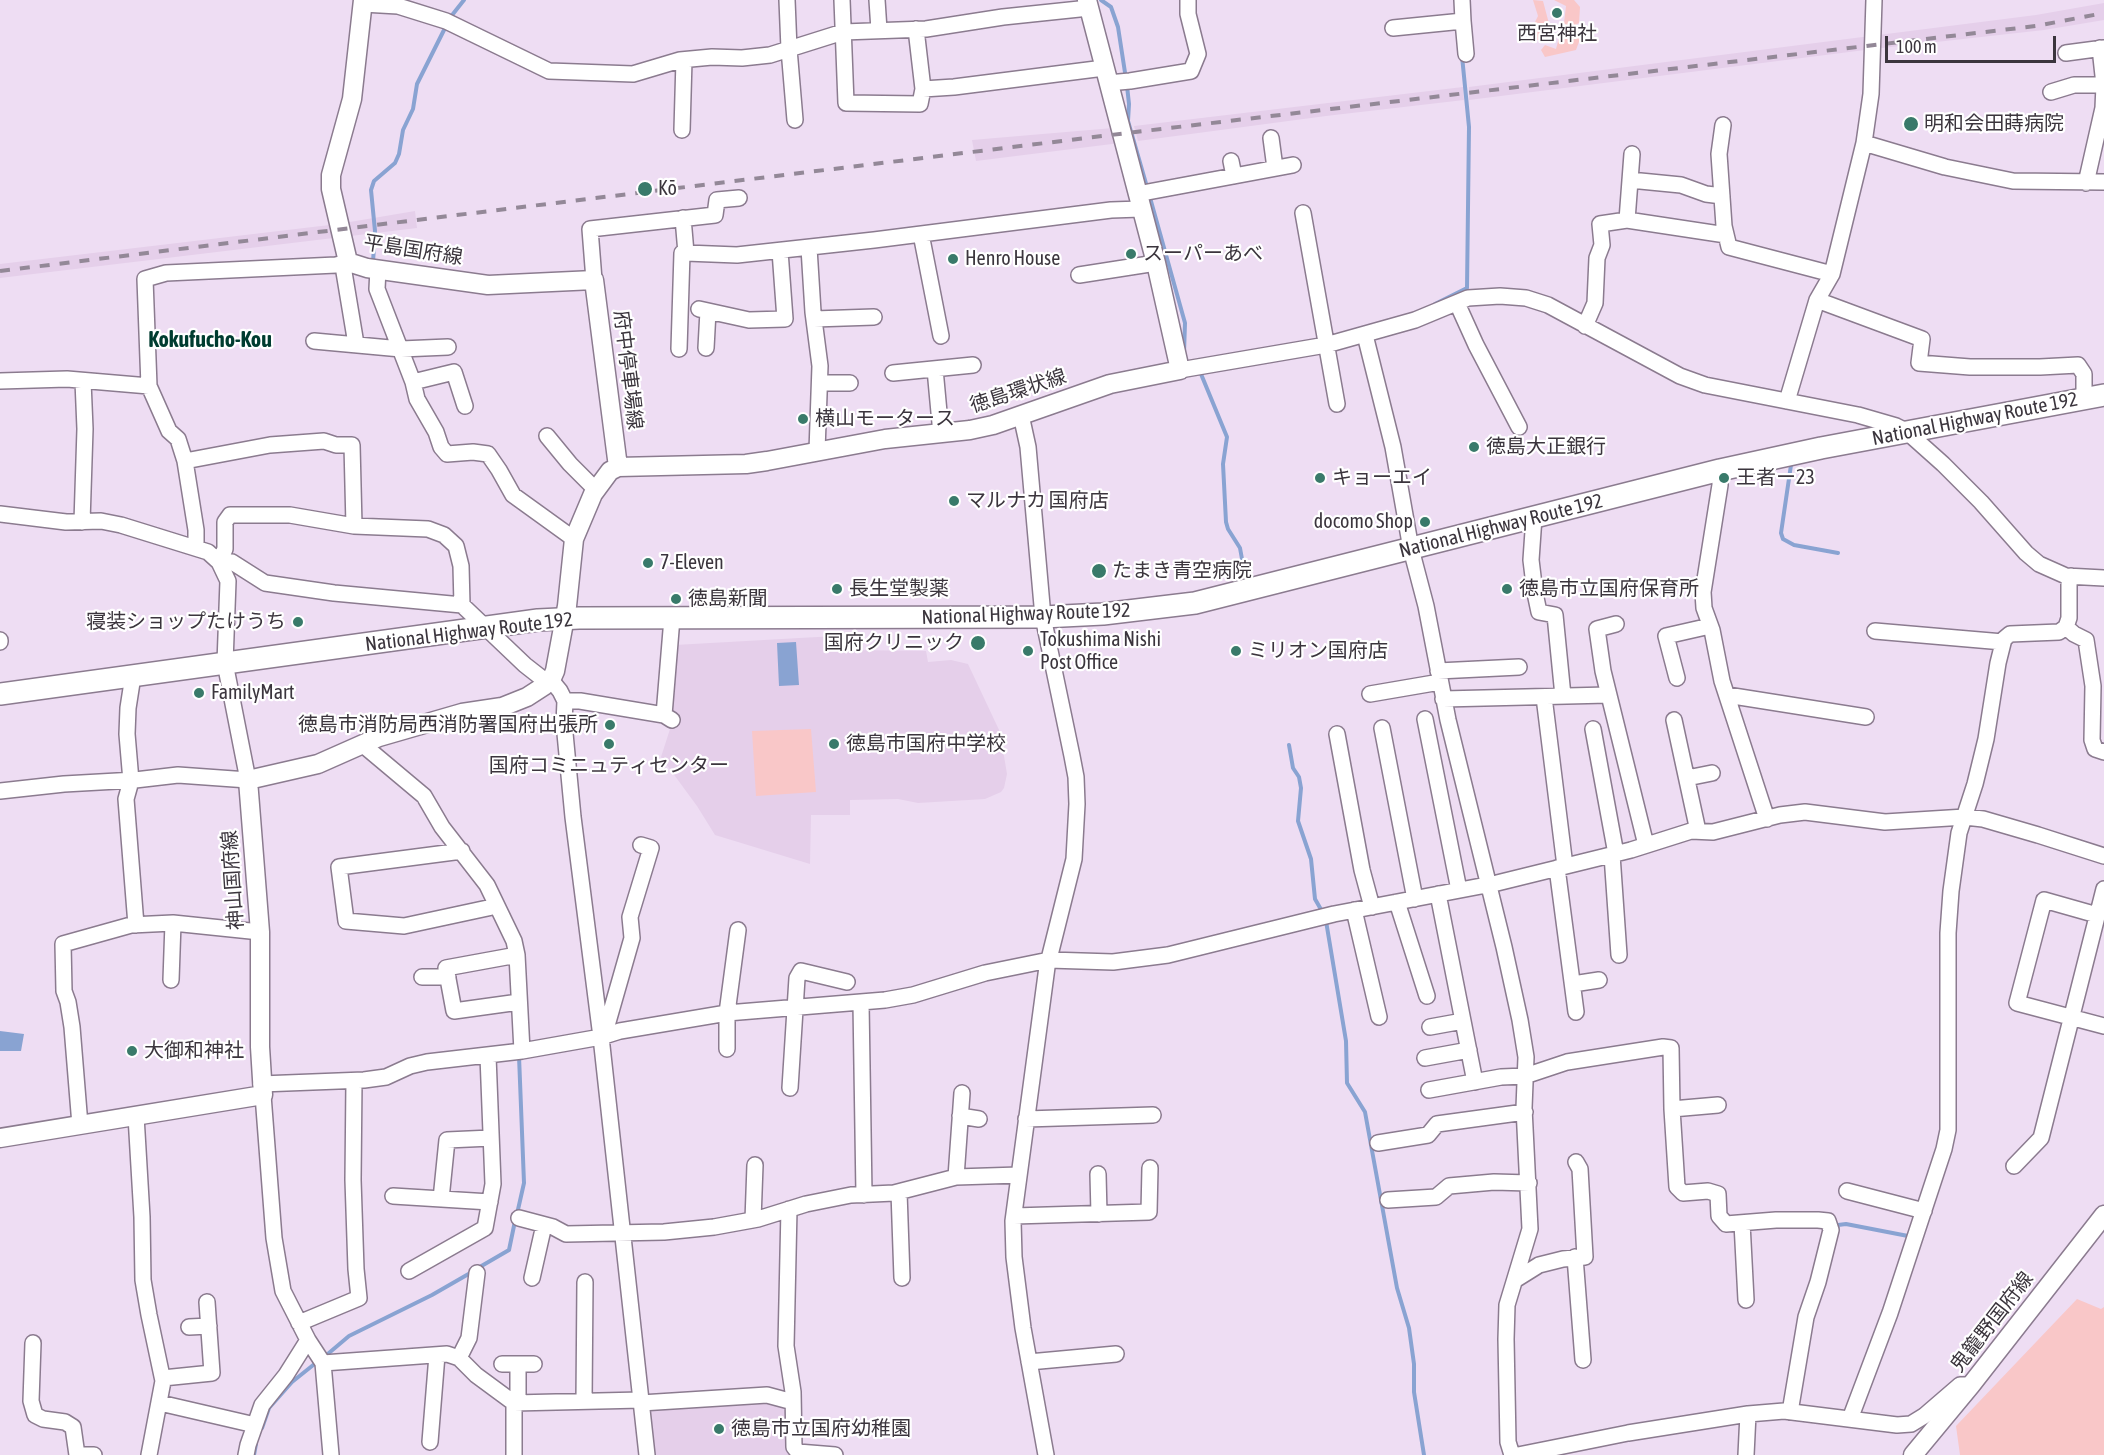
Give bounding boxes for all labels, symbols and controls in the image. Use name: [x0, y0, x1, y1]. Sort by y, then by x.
marker: 西宮神社: [1550, 6, 1564, 20]
place label: 西宮神社: [1517, 22, 1597, 46]
scale bar: [1888, 24, 2059, 62]
text: 100 m: [1896, 36, 1937, 57]
place label: 明和会田蒔病院: [1924, 112, 2064, 136]
marker: 明和会田蒔病院: [1902, 115, 1920, 133]
place label: Kō: [658, 177, 677, 201]
marker: Kō: [636, 180, 654, 198]
street label: 平島国府線: [362, 230, 464, 270]
place label: スーパーあべ: [1143, 242, 1263, 266]
place label: Henro House: [965, 247, 1060, 271]
marker: スーパーあべ: [1124, 247, 1138, 261]
marker: Henro House: [946, 252, 960, 266]
street label: 府中停車場線: [609, 309, 647, 431]
district label: Kokufucho-Kou: [148, 327, 272, 353]
street label: 徳島環状線: [967, 364, 1069, 418]
street label: National Highway Route 192: [1870, 387, 2080, 451]
place label: 横山モータース: [815, 407, 955, 431]
marker: 横山モータース: [796, 412, 810, 426]
place label: 徳島大正銀行: [1486, 435, 1606, 459]
marker: 徳島大正銀行: [1467, 440, 1481, 454]
place label: キョーエイ: [1332, 466, 1432, 490]
place label: 王者ー23: [1736, 466, 1815, 490]
marker: キョーエイ: [1313, 471, 1327, 485]
marker: 王者ー23: [1717, 471, 1731, 485]
place label: マルナカ 国府店: [966, 489, 1109, 513]
street label: National Highway Route 192: [1397, 489, 1605, 563]
marker: マルナカ 国府店: [947, 494, 961, 508]
place label: docomo Shop: [1314, 510, 1413, 534]
marker: docomo Shop: [1418, 515, 1432, 529]
place label: 7-Eleven: [660, 551, 724, 575]
marker: 7-Eleven: [641, 556, 655, 570]
place label: たまき青空病院: [1112, 559, 1252, 583]
marker: たまき青空病院: [1090, 562, 1108, 580]
place label: 長生堂製薬: [849, 577, 949, 601]
place label: 徳島市立国府保育所: [1519, 577, 1699, 601]
marker: 長生堂製薬: [830, 582, 844, 596]
marker: 徳島市立国府保育所: [1500, 582, 1514, 596]
place label: 徳島新聞: [688, 587, 768, 611]
marker: 徳島新聞: [669, 592, 683, 606]
street label: National Highway Route 192: [921, 598, 1131, 630]
street label: National Highway Route 192: [364, 607, 574, 657]
place label: 寝装ショップたけうち: [86, 610, 286, 634]
marker: 寝装ショップたけうち: [291, 615, 305, 629]
place label: Tokushima Nishi Post Office: [1040, 628, 1161, 675]
place label: 国府クリニック: [824, 631, 964, 655]
marker: 国府クリニック: [969, 634, 987, 652]
place label: ミリオン国府店: [1248, 639, 1388, 663]
marker: Tokushima Nishi Post Office: [1021, 644, 1035, 658]
marker: ミリオン国府店: [1229, 644, 1243, 658]
place label: FamilyMart: [211, 681, 294, 705]
marker: FamilyMart: [192, 686, 206, 700]
place label: 徳島市消防局西消防署国府出張所: [298, 713, 598, 737]
marker: 徳島市消防局西消防署国府出張所: [603, 718, 617, 732]
place label: 徳島市国府中学校: [846, 732, 1006, 756]
marker: 国府コミニュティセンター: [602, 737, 616, 751]
marker: 徳島市国府中学校: [827, 737, 841, 751]
place label: 国府コミニュティセンター: [489, 754, 729, 778]
street label: 神山国府線: [218, 829, 248, 931]
place label: 大御和神社: [144, 1039, 244, 1063]
marker: 大御和神社: [125, 1044, 139, 1058]
street label: 鬼籠野国府線: [1946, 1267, 2038, 1377]
place label: 徳島市立国府幼稚園: [731, 1417, 911, 1441]
marker: 徳島市立国府幼稚園: [712, 1422, 726, 1436]

